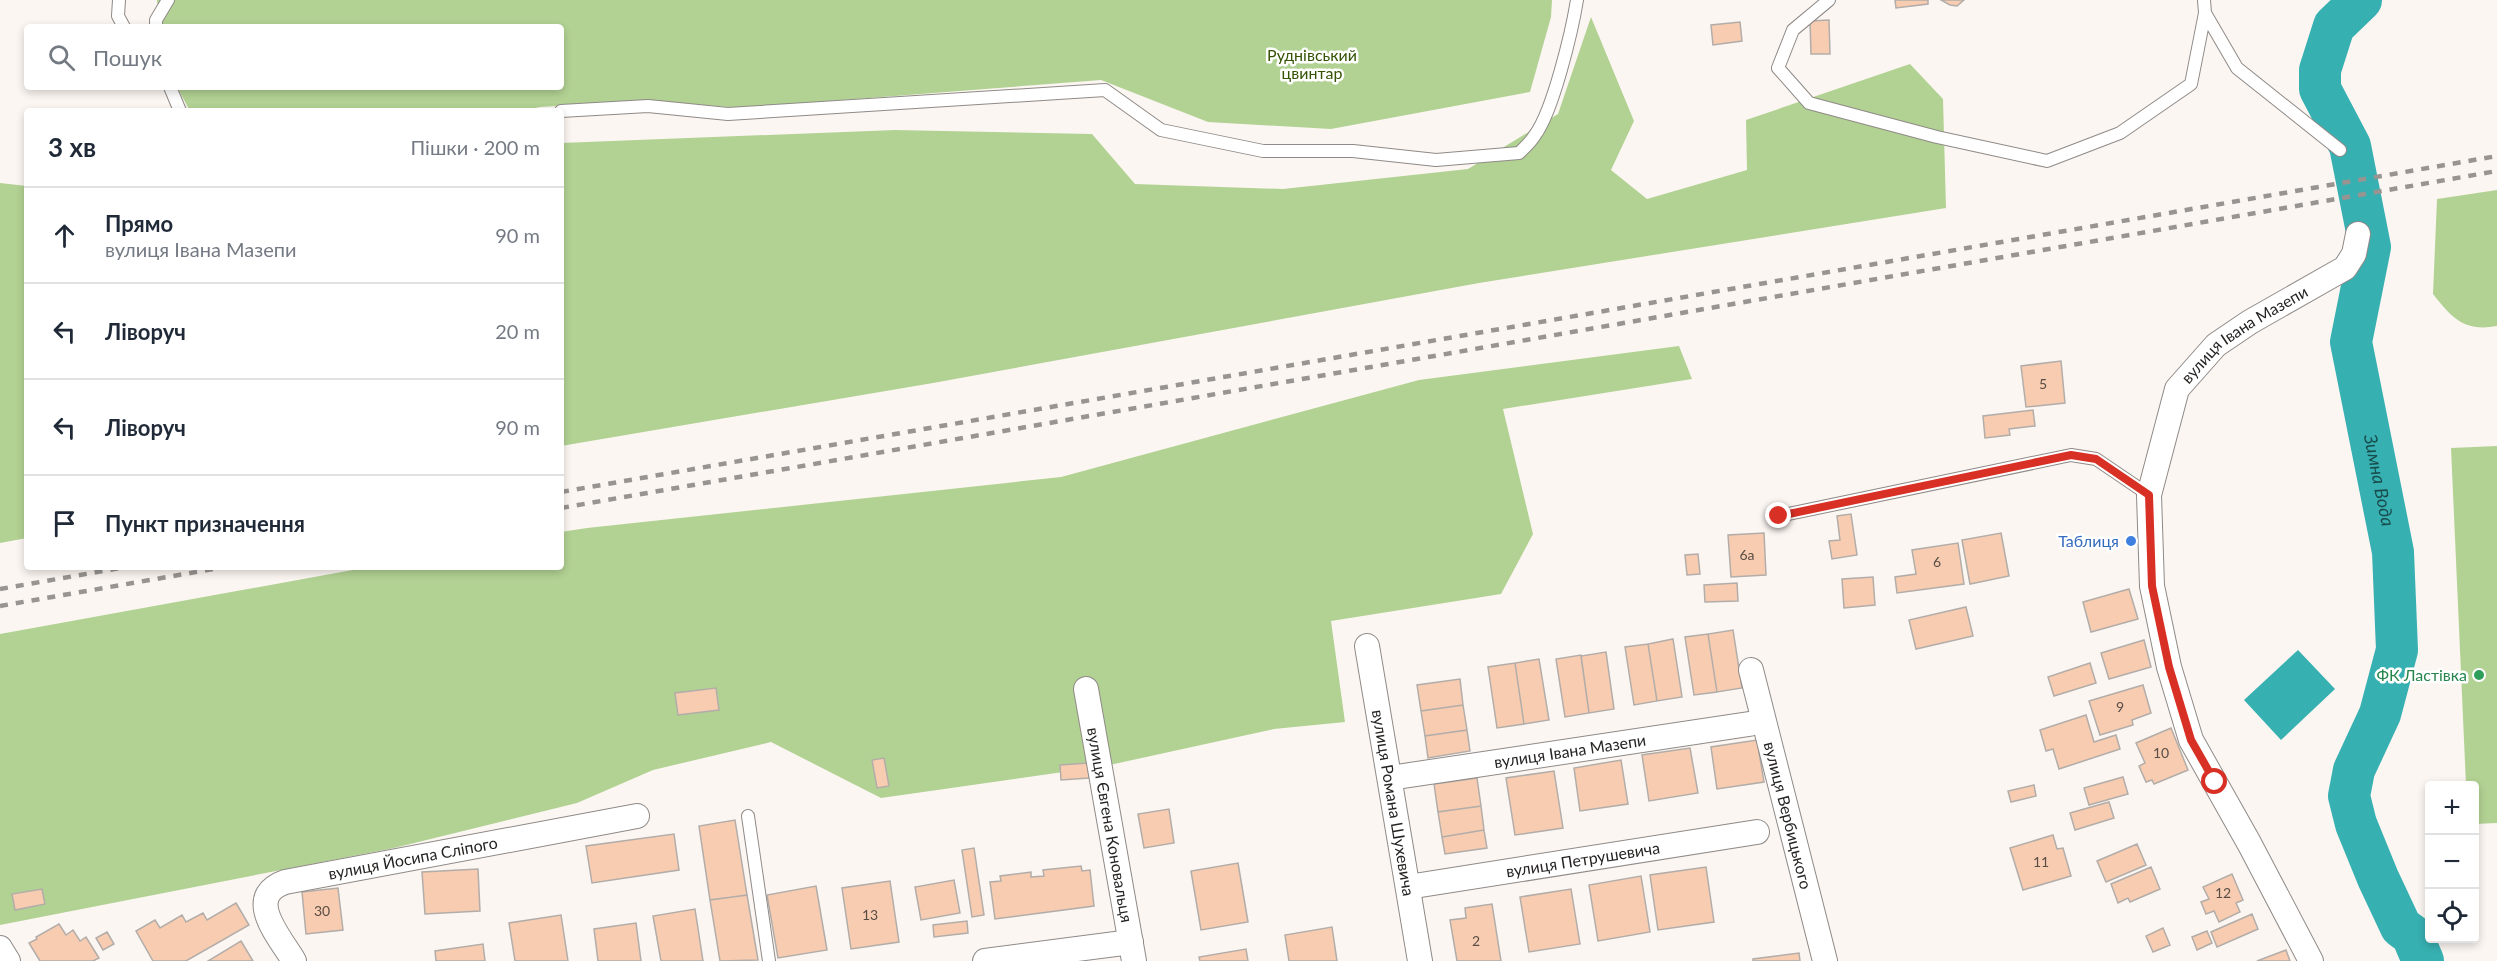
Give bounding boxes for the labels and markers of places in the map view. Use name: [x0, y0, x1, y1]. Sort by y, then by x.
place label: Таблиця: [2058, 531, 2119, 550]
marker: Таблиця: [2124, 534, 2138, 548]
place label: ФК Ластівка: [2377, 665, 2467, 684]
marker: ФК Ластівка: [2472, 668, 2486, 682]

